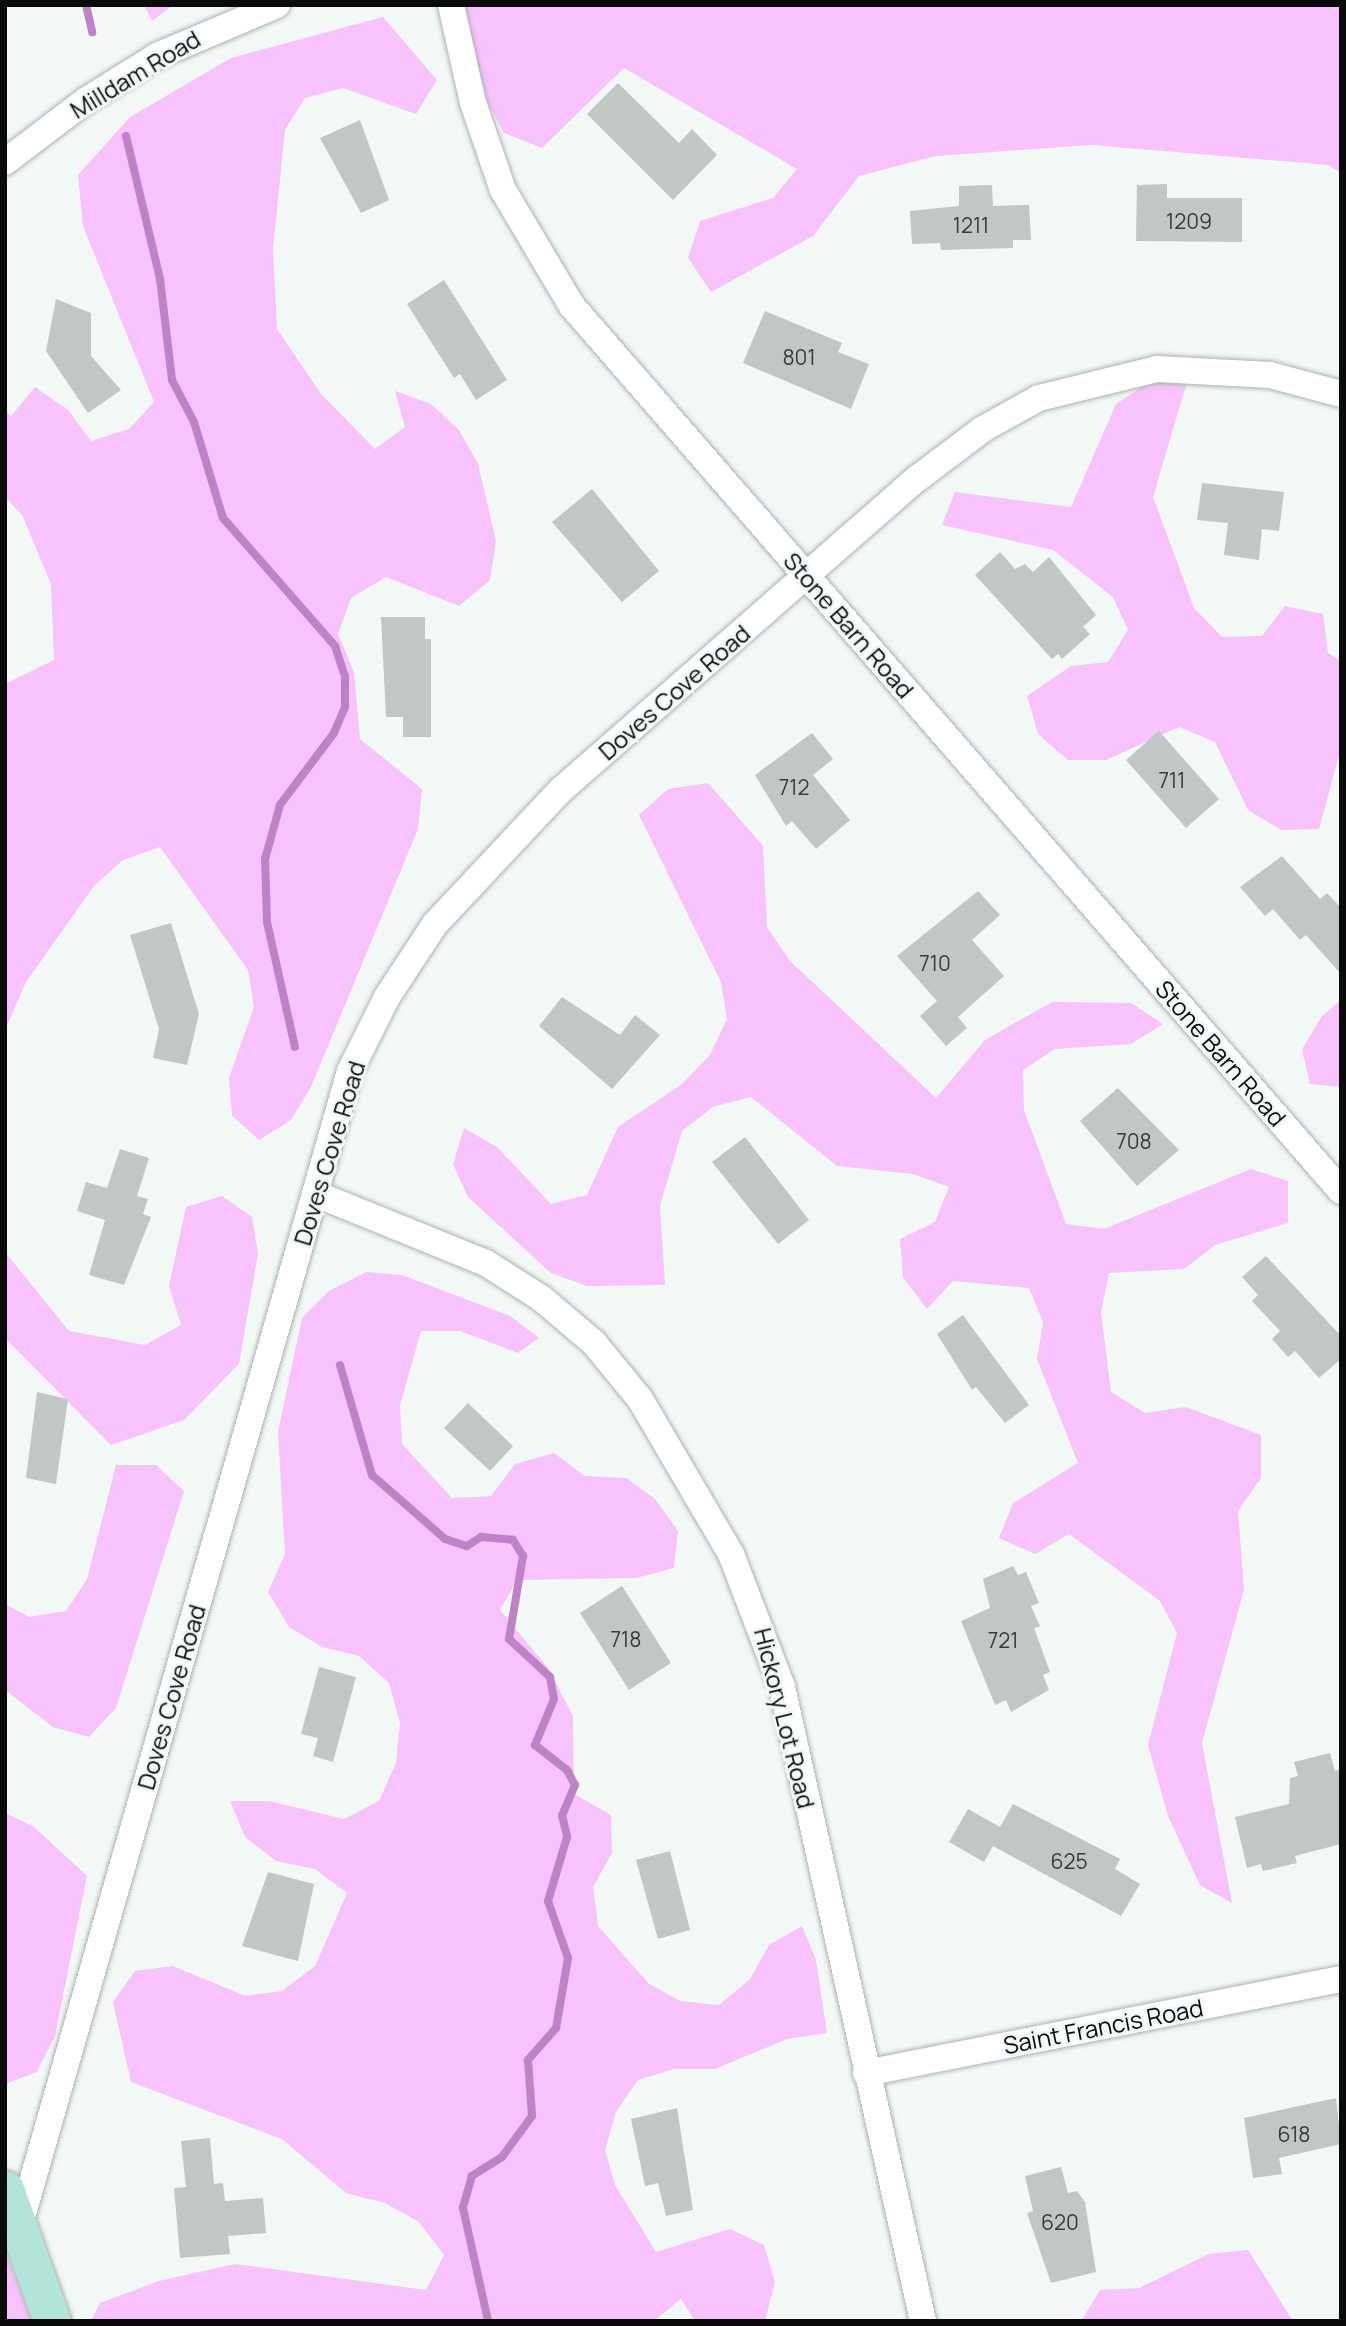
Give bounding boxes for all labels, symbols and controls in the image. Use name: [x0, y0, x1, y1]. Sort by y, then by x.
street label: Milldam Road: [65, 24, 205, 124]
house number: 1209: [1166, 208, 1212, 234]
house number: 1211: [953, 212, 989, 238]
house number: 801: [782, 344, 816, 370]
street label: Stone Barn Road: [778, 546, 920, 704]
street label: Doves Cove Road: [592, 618, 756, 766]
house number: 711: [1159, 767, 1185, 793]
house number: 712: [779, 774, 809, 800]
house number: 710: [919, 950, 951, 976]
street label: Stone Barn Road: [1150, 974, 1292, 1132]
street label: Doves Cove Road: [287, 1057, 371, 1249]
house number: 708: [1116, 1128, 1152, 1154]
street label: Doves Cove Road: [131, 1601, 211, 1793]
street label: Hickory Lot Road: [749, 1625, 821, 1811]
house number: 718: [611, 1626, 641, 1652]
house number: 721: [988, 1627, 1018, 1653]
house number: 625: [1050, 1848, 1088, 1874]
street label: Saint Francis Road: [1001, 1993, 1205, 2059]
house number: 618: [1277, 2121, 1311, 2147]
house number: 620: [1041, 2209, 1079, 2235]

